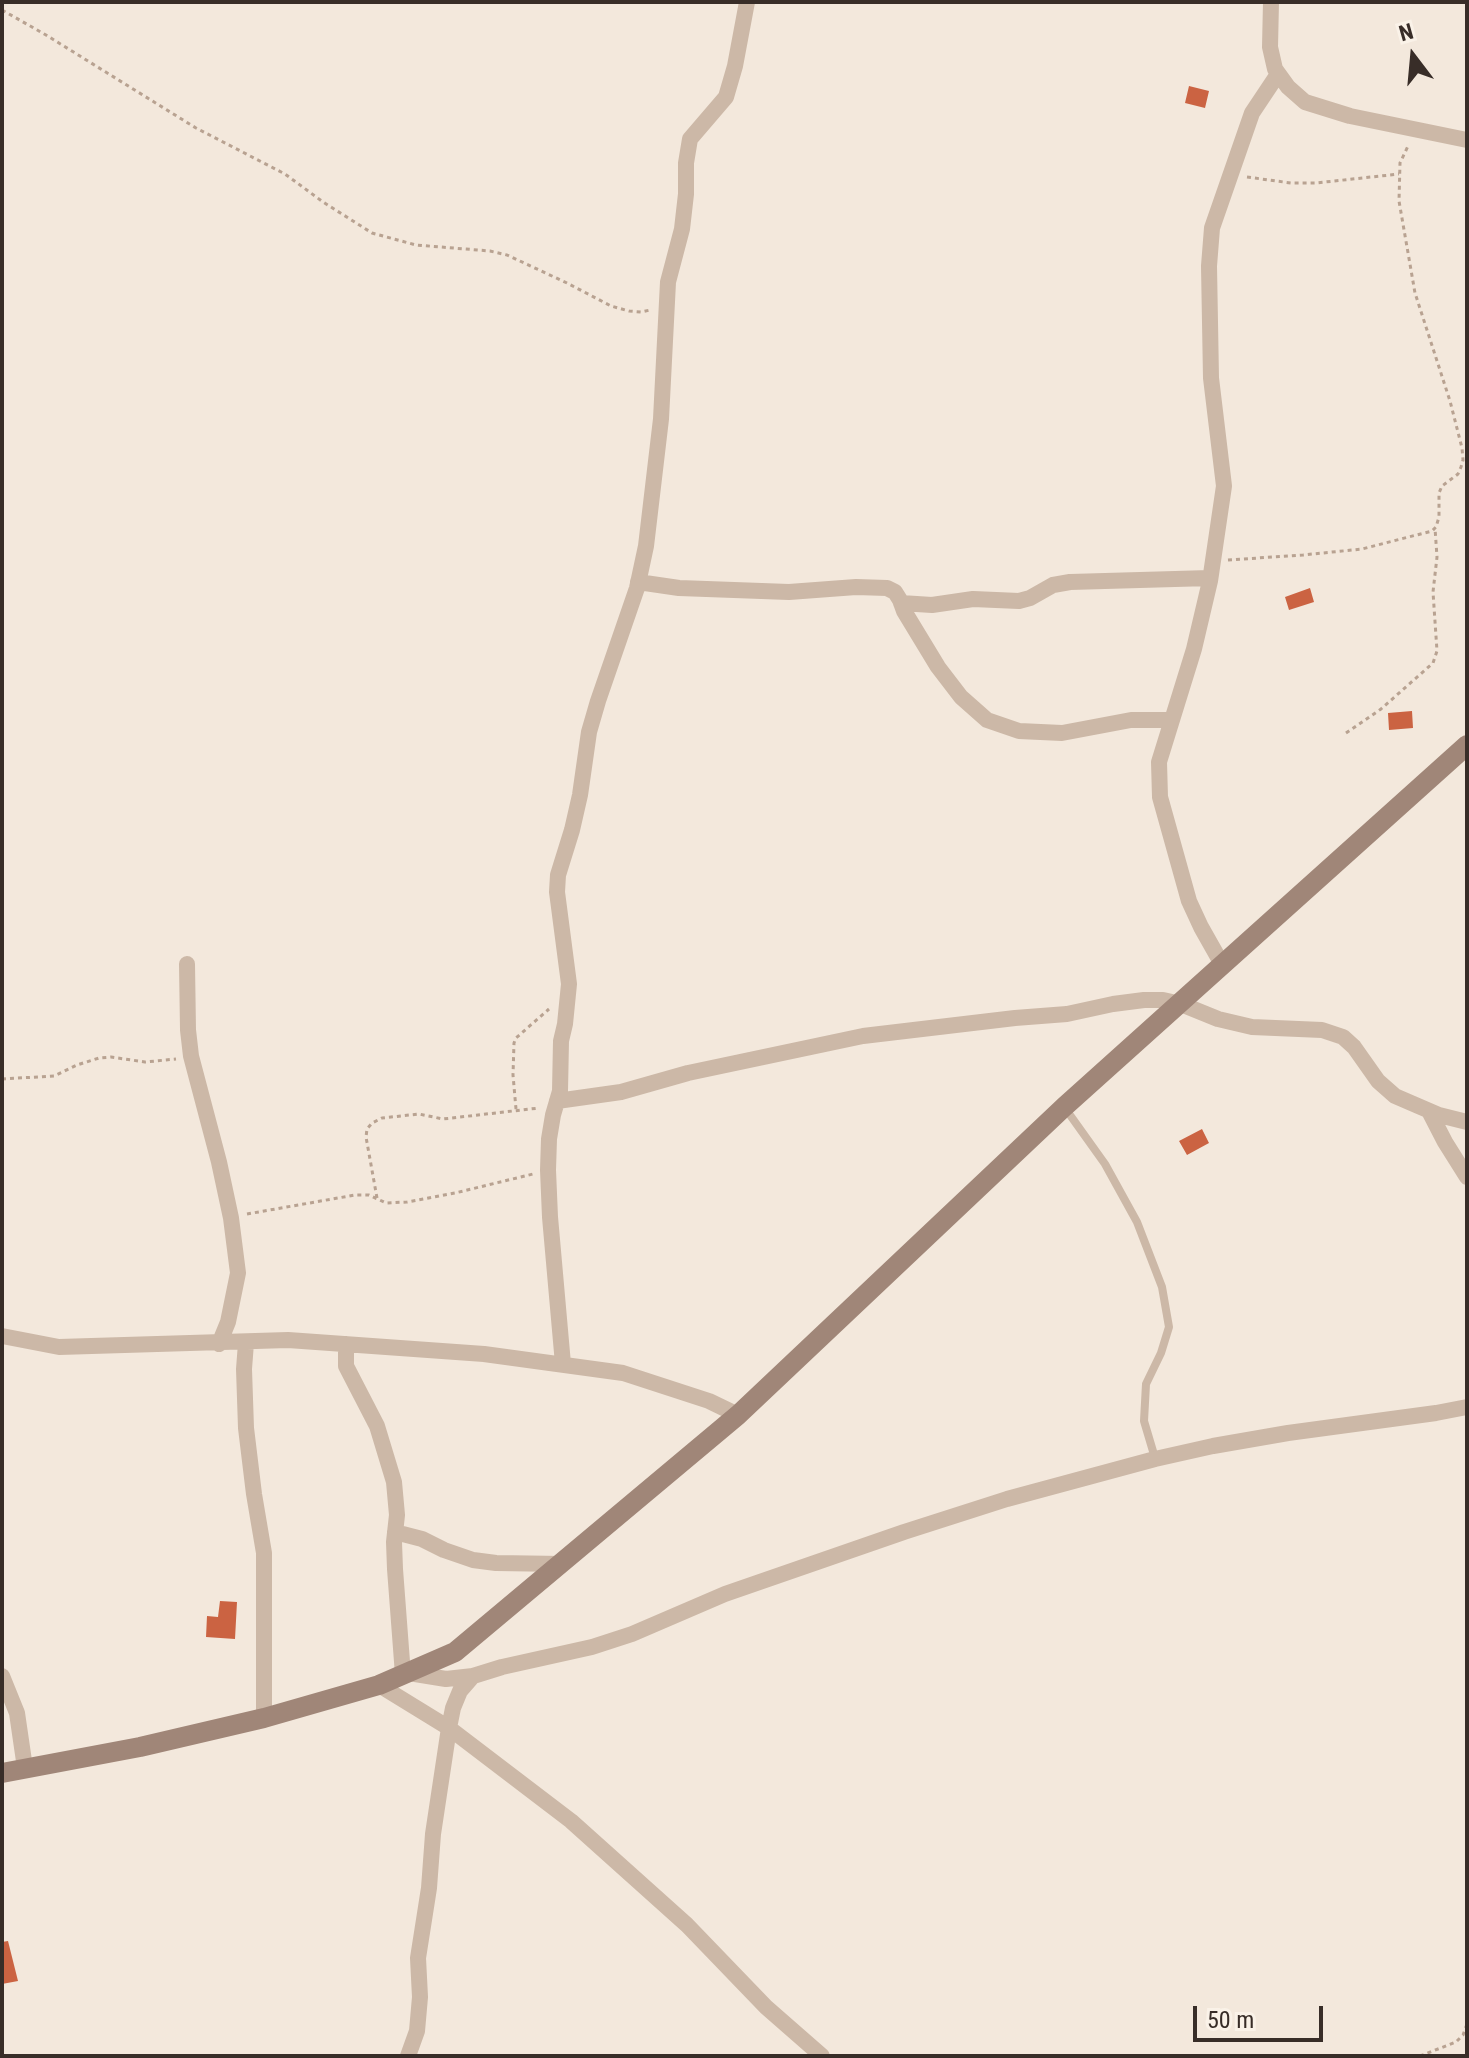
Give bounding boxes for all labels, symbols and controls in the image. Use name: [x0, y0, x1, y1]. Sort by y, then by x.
north arrow: [1373, 16, 1453, 96]
text: N: [1396, 19, 1416, 46]
scale bar: [1197, 1990, 1327, 2040]
text: 50 m: [1207, 2006, 1254, 2034]

